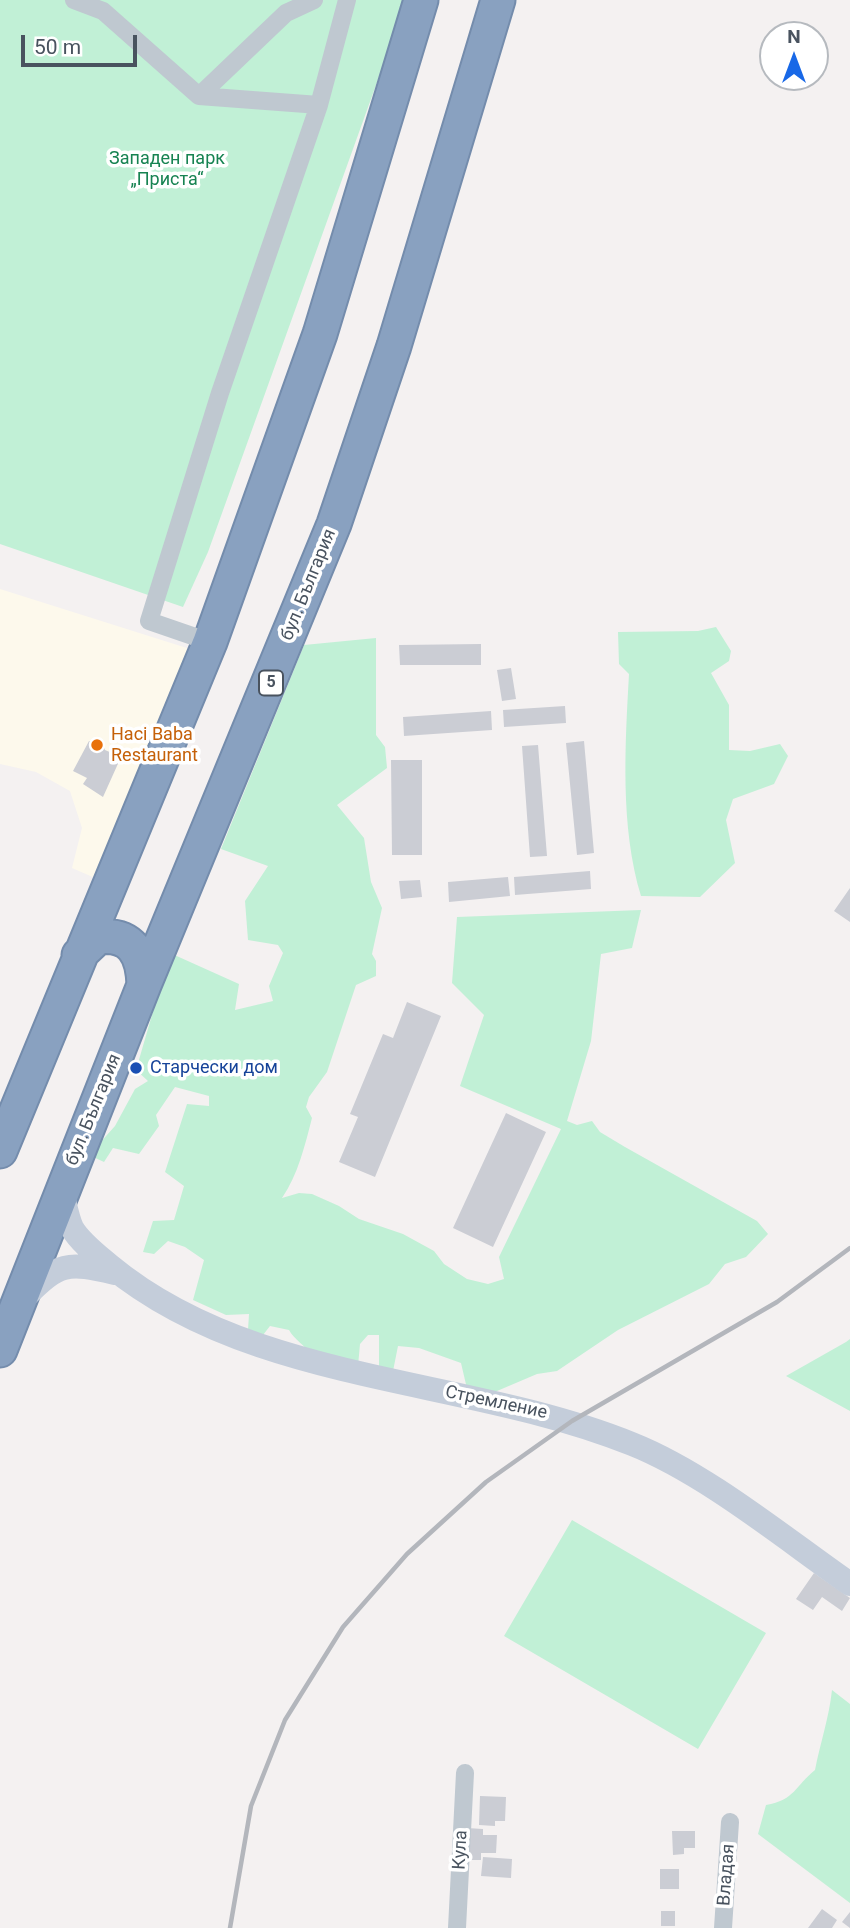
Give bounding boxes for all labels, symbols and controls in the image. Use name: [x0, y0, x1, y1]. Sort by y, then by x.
scale bar: [24, 21, 140, 65]
north arrow: [759, 21, 829, 91]
text: N: [787, 25, 801, 48]
text: 50 m: [34, 35, 81, 59]
park label: Западен парк „Приста“: [109, 148, 225, 190]
street label: бул. България: [277, 526, 341, 644]
road number: 5: [259, 670, 283, 696]
place label: Haci Baba Restaurant: [111, 724, 198, 766]
marker: Haci Baba Restaurant: [89, 737, 105, 753]
street label: бул. България: [62, 1051, 126, 1169]
place label: Старчески дом: [150, 1057, 278, 1079]
marker: Старчески дом: [128, 1060, 144, 1076]
street label: Стремление: [443, 1382, 549, 1424]
street label: Кула: [449, 1830, 473, 1870]
street label: Владая: [714, 1843, 740, 1907]

